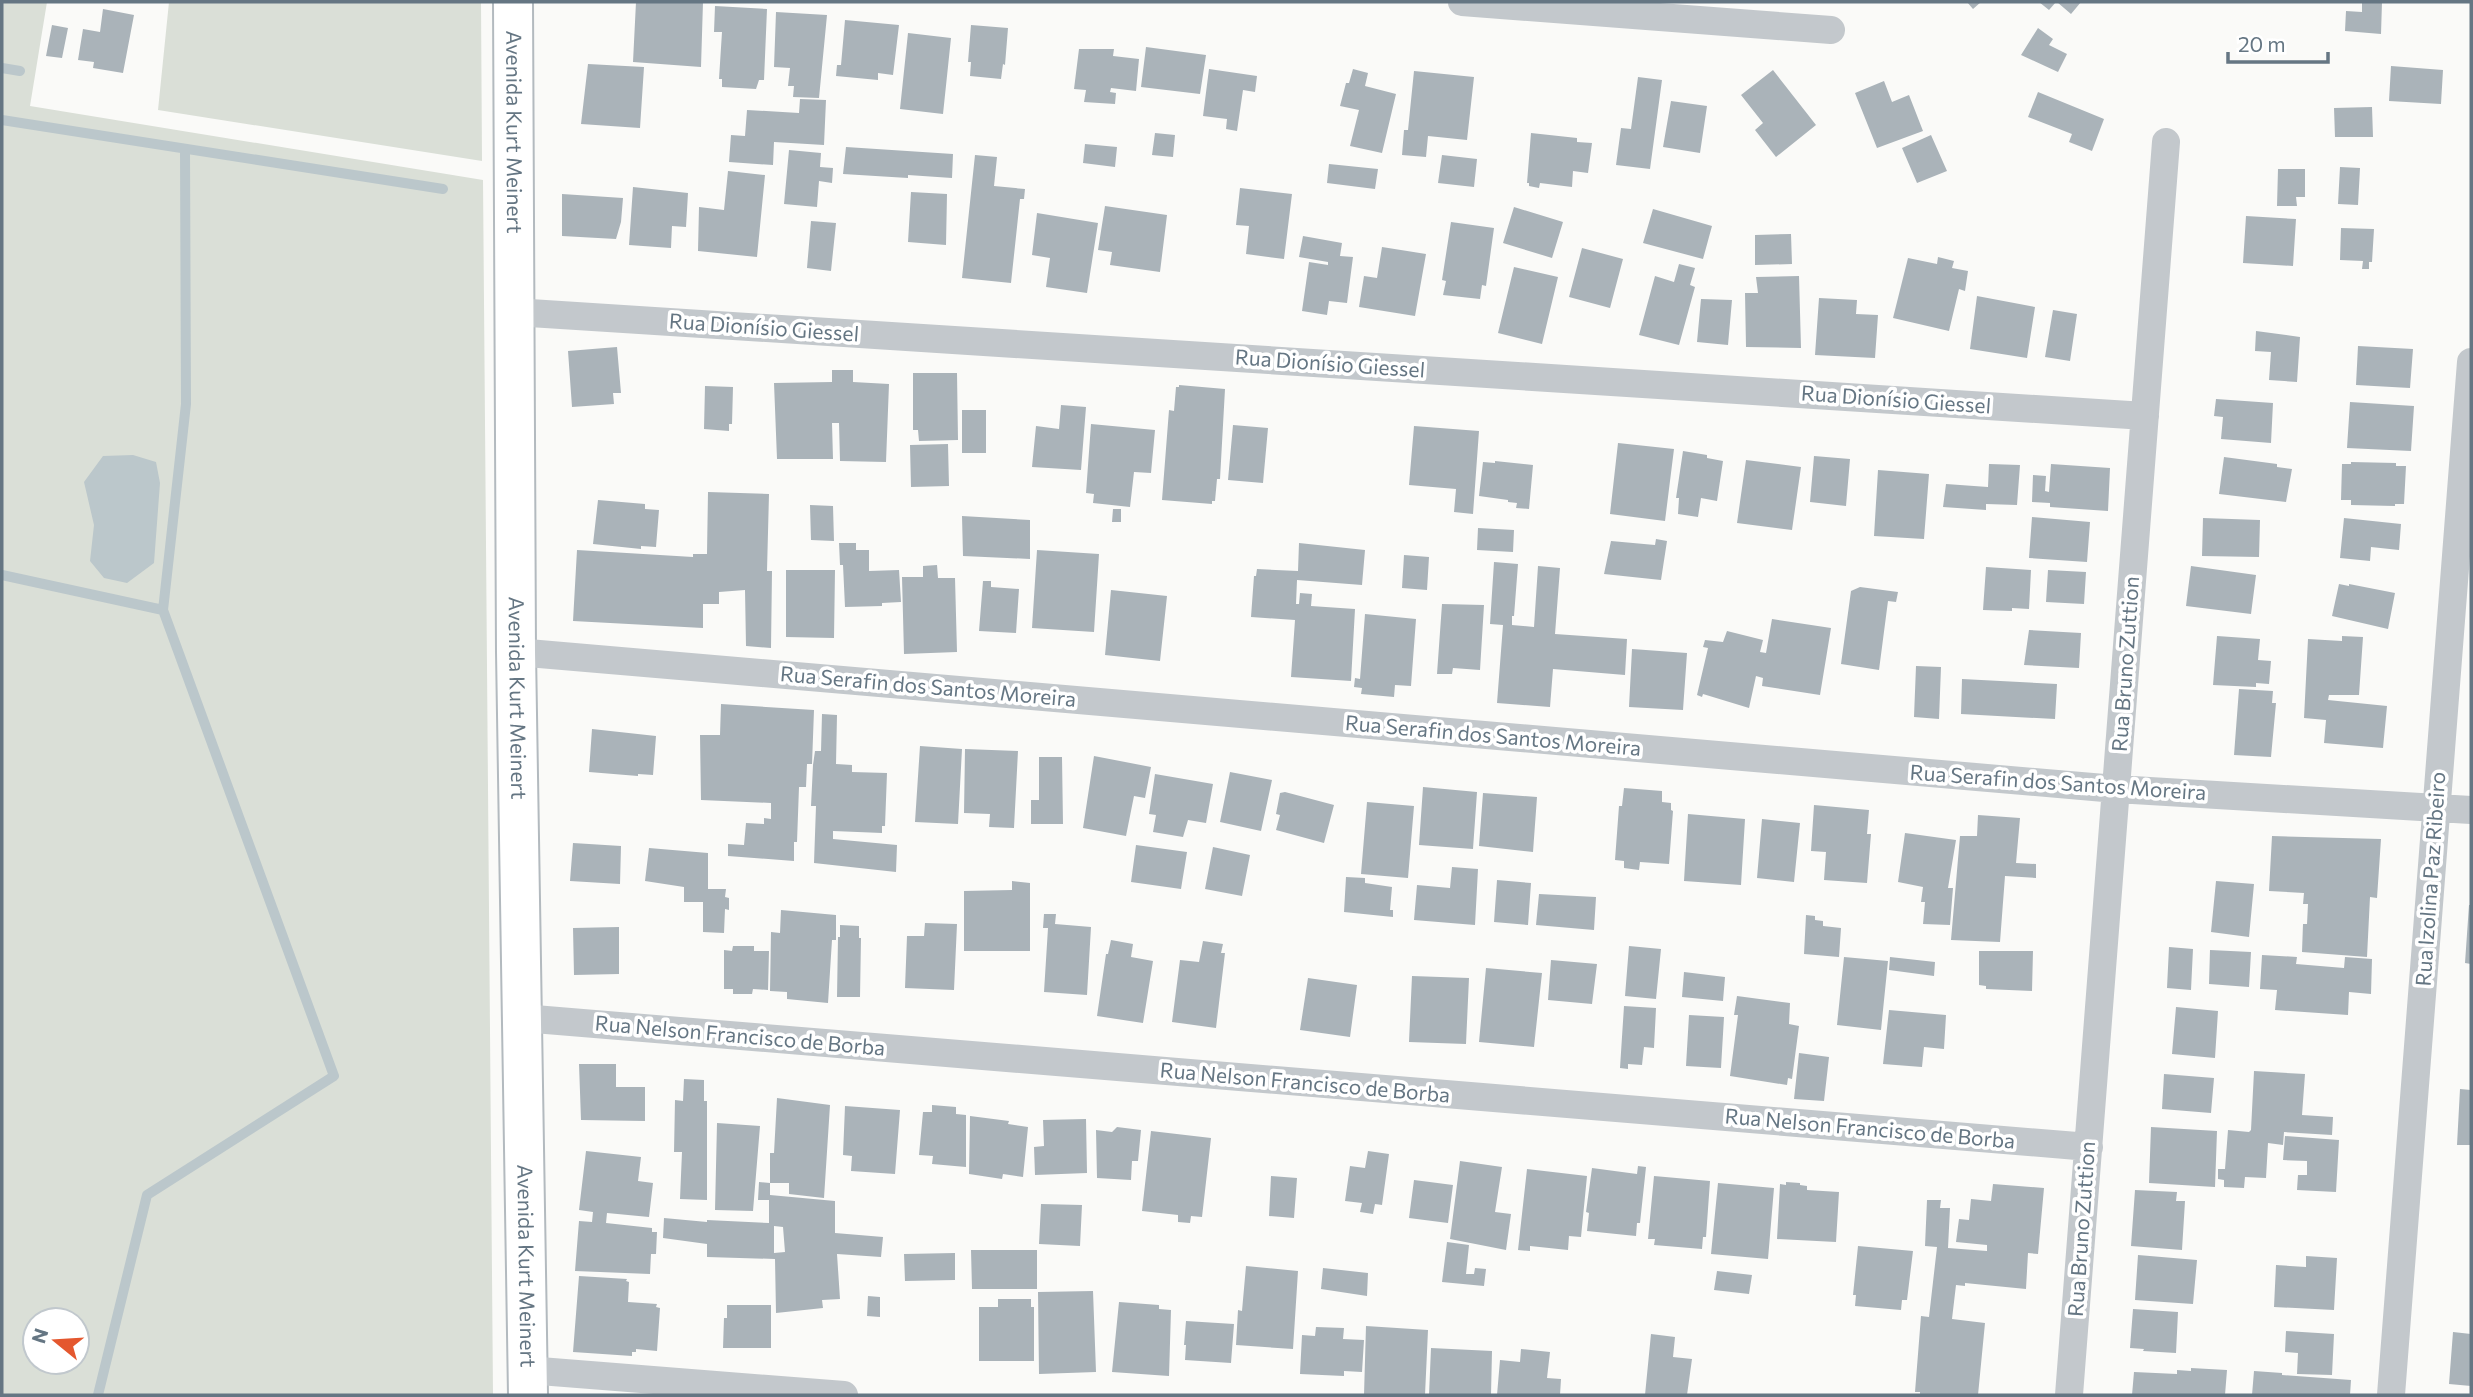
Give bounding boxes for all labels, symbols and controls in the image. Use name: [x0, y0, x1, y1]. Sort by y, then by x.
scale bar: [2228, 21, 2328, 65]
street label: Avenida Kurt Meinert: [502, 30, 528, 234]
text: 20 m: [2238, 31, 2286, 56]
street label: Rua Dionísio Giessel: [668, 307, 860, 346]
street label: Rua Dionísio Giessel: [1234, 343, 1426, 382]
street label: Rua Dionísio Giessel: [1800, 379, 1992, 418]
street label: Rua Bruno Zuttion: [2106, 575, 2143, 753]
street label: Avenida Kurt Meinert: [505, 596, 532, 800]
street label: Rua Serafin dos Santos Moreira: [779, 660, 1077, 711]
street label: Rua Serafin dos Santos Moreira: [1344, 709, 1642, 760]
street label: Rua Serafin dos Santos Moreira: [1909, 759, 2207, 804]
street label: Rua Izolina Paz Ribeiro: [2410, 771, 2449, 987]
street label: Rua Nelson Francisco de Borba: [594, 1009, 886, 1060]
street label: Rua Nelson Francisco de Borba: [1159, 1056, 1451, 1107]
street label: Rua Nelson Francisco de Borba: [1724, 1102, 2016, 1153]
street label: Rua Bruno Zuttion: [2062, 1140, 2099, 1318]
street label: Avenida Kurt Meinert: [513, 1164, 542, 1368]
north arrow: [21, 1306, 91, 1376]
text: N: [26, 1325, 52, 1346]

